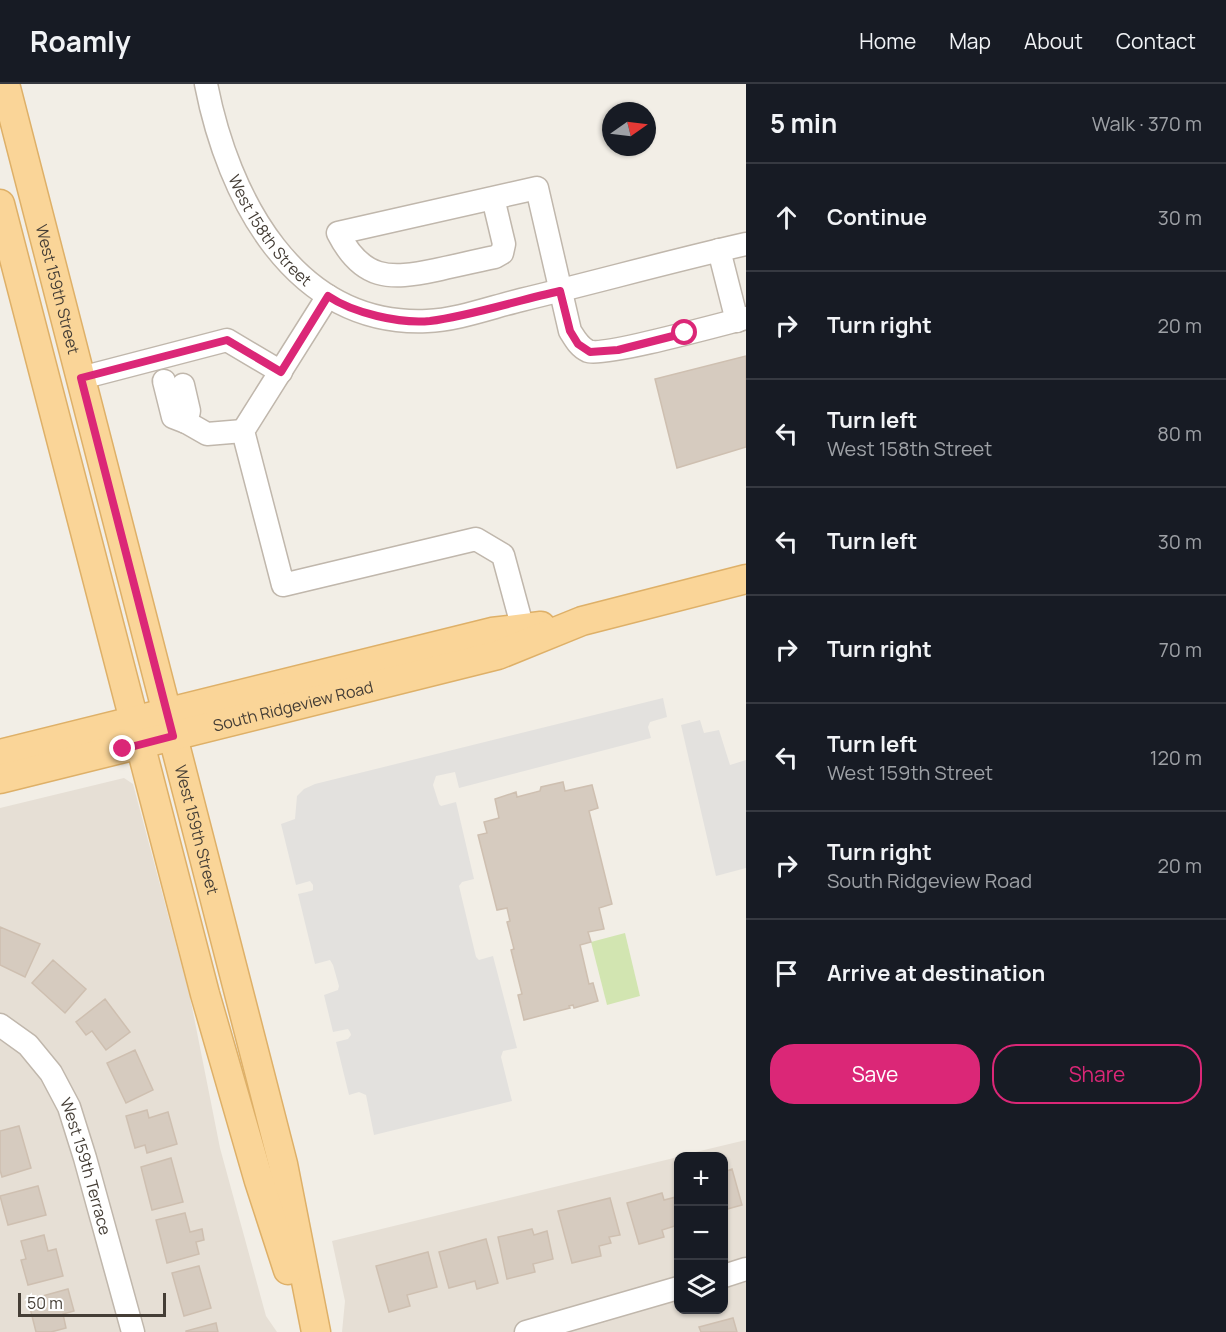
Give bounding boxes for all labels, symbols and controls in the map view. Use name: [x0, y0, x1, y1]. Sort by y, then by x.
text: Roamly: [30, 22, 131, 60]
text: Home: [859, 27, 916, 55]
text: Map: [949, 27, 991, 55]
text: About: [1024, 27, 1083, 55]
text: Contact: [1116, 27, 1196, 55]
north arrow: [602, 102, 656, 156]
text: 5 min: [770, 105, 837, 141]
text: Walk · 370 m: [1092, 110, 1202, 137]
street label: West 158th Street: [224, 171, 316, 291]
icon: ahead: [770, 201, 803, 234]
text: Continue: [827, 202, 927, 232]
text: 30 m: [1158, 204, 1202, 231]
street label: West 159th Street: [31, 222, 85, 356]
icon: right: [770, 309, 803, 342]
text: Turn right: [827, 310, 932, 340]
text: 20 m: [1157, 312, 1202, 339]
route start: [671, 319, 697, 345]
text: Turn left: [827, 405, 917, 435]
icon: left: [770, 417, 803, 450]
text: 80 m: [1157, 420, 1202, 447]
text: West 158th Street: [827, 435, 992, 462]
icon: left: [770, 525, 803, 558]
text: Turn left: [827, 526, 917, 556]
text: 30 m: [1158, 528, 1202, 555]
icon: right: [770, 633, 803, 666]
text: Turn right: [827, 634, 932, 664]
text: 70 m: [1159, 636, 1202, 663]
street label: South Ridgeview Road: [211, 676, 375, 737]
text: Turn left: [827, 729, 917, 759]
route end: [109, 735, 135, 761]
icon: left: [770, 741, 803, 774]
text: 120 m: [1150, 744, 1202, 771]
text: West 159th Street: [827, 759, 993, 786]
street label: West 159th Street: [170, 763, 224, 897]
text: Turn right: [827, 837, 932, 867]
icon: right: [770, 849, 803, 882]
text: 20 m: [1157, 852, 1202, 879]
text: South Ridgeview Road: [827, 867, 1032, 894]
icon: arrive: [770, 957, 803, 990]
text: Arrive at destination: [827, 958, 1045, 988]
button: Save: [770, 1044, 980, 1104]
button: Share: [992, 1044, 1202, 1104]
street label: West 159th Terrace: [55, 1094, 117, 1237]
map controls: [674, 1152, 728, 1314]
button: +: [674, 1152, 728, 1206]
button: −: [674, 1206, 728, 1260]
button: layers: [674, 1260, 728, 1314]
scale bar: [18, 1290, 166, 1318]
text: 50 m: [27, 1292, 63, 1314]

